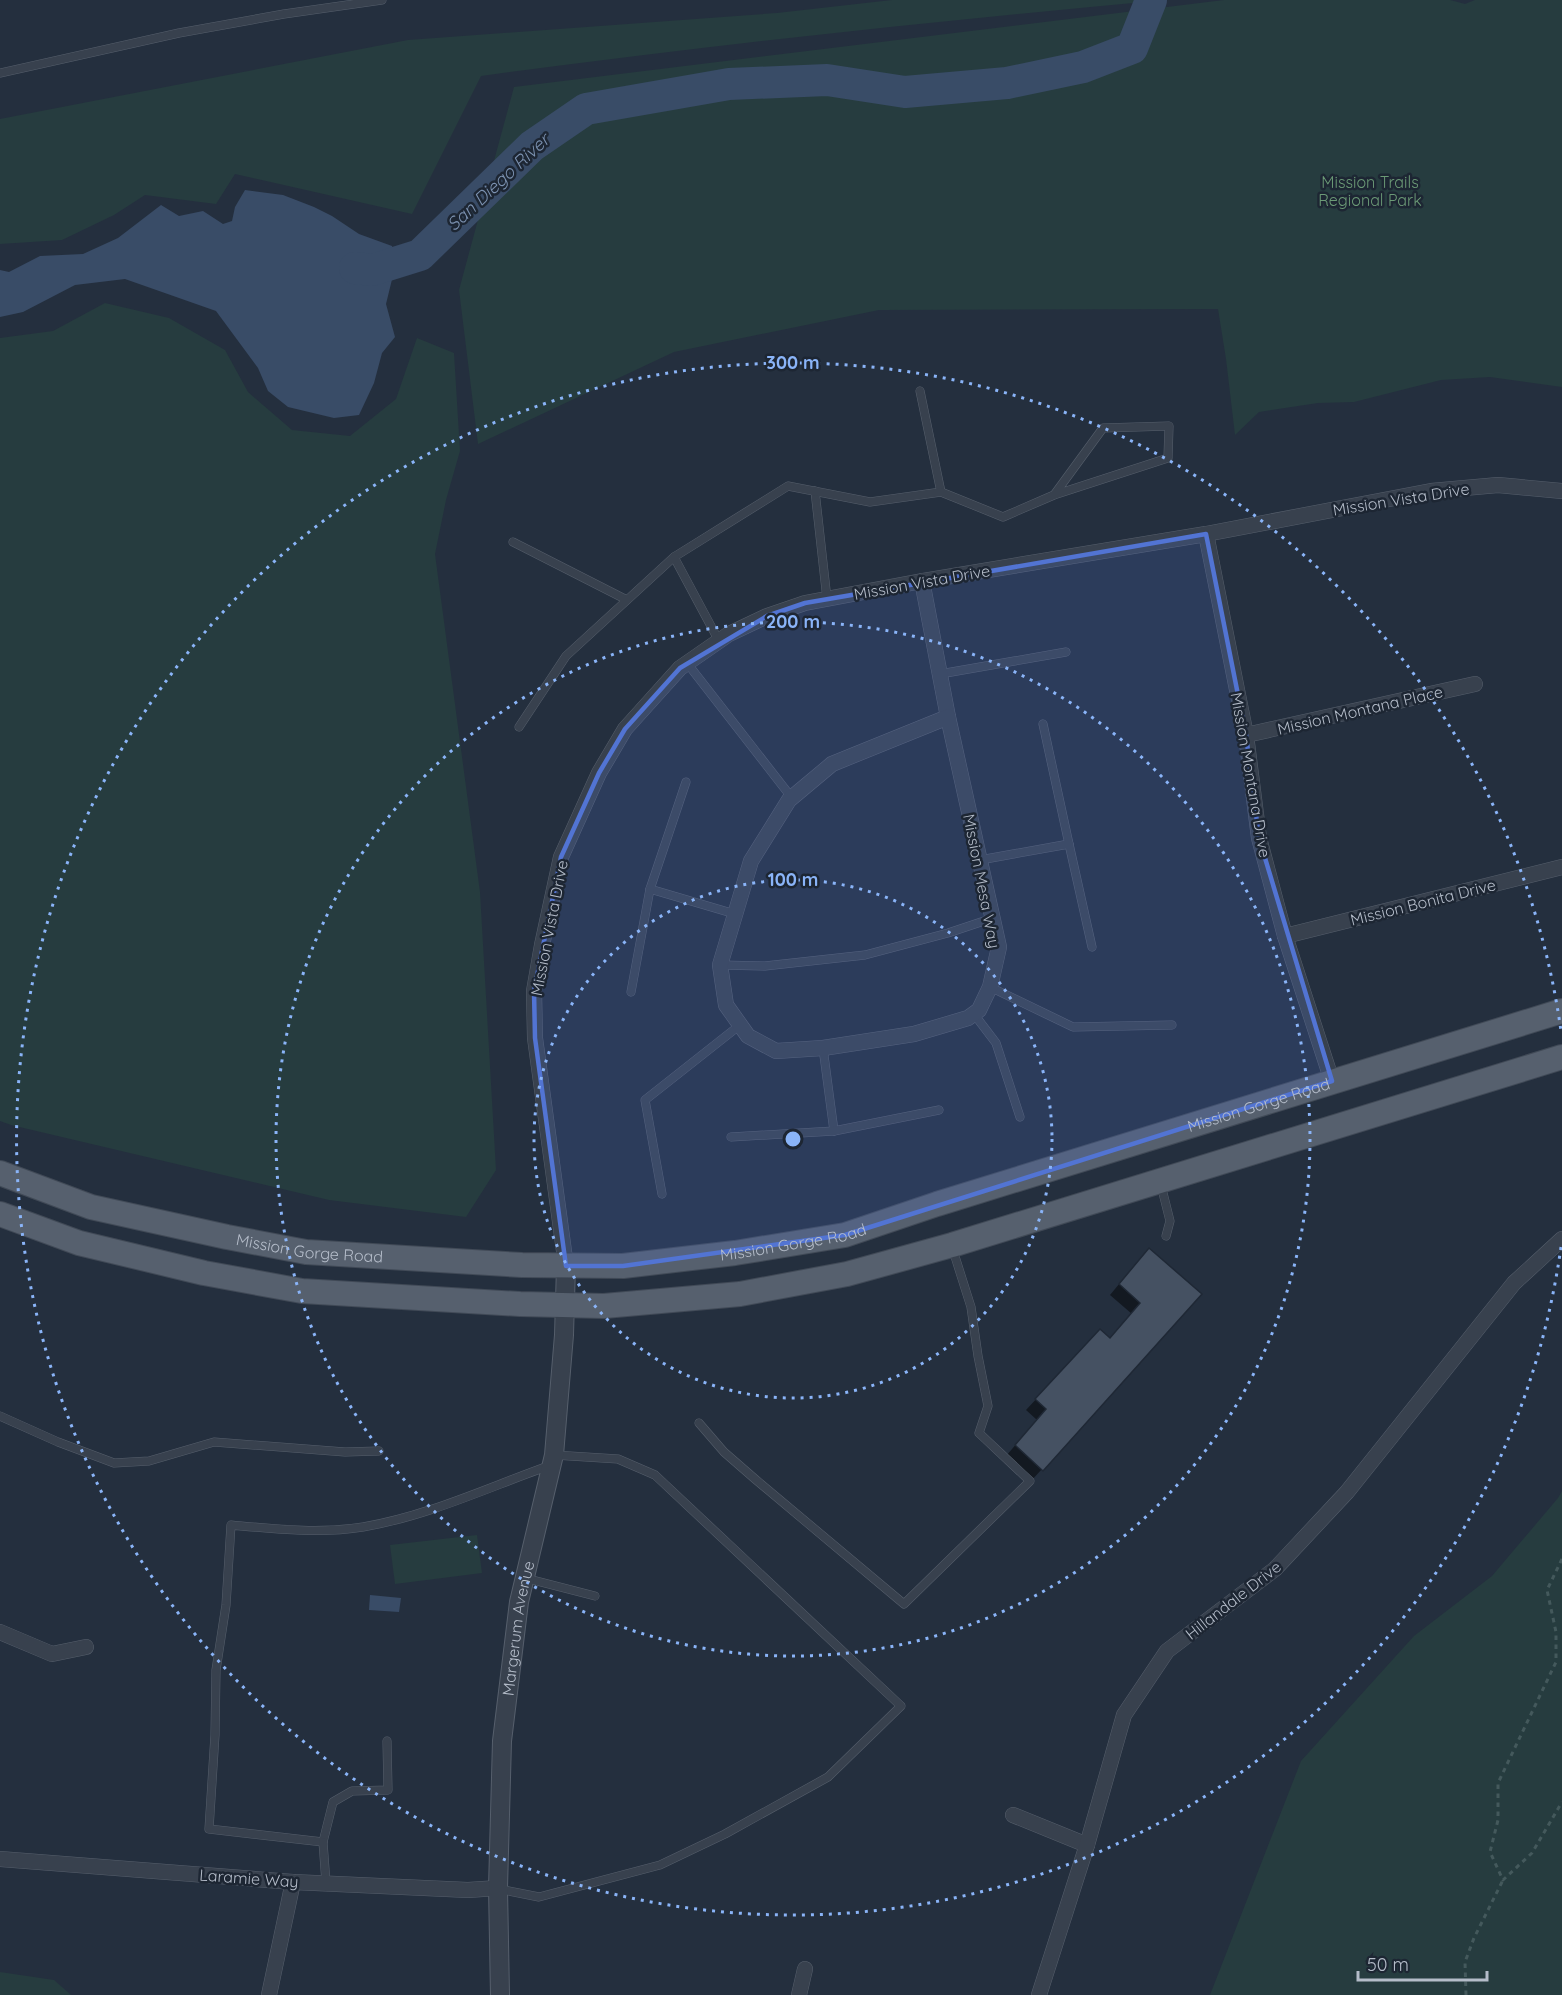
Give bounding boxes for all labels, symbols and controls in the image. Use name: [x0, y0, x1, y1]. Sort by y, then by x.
water label: San Diego River: [442, 127, 556, 236]
park label: Mission Trails Regional Park: [1318, 172, 1422, 210]
text: 300 m: [766, 351, 820, 374]
street label: Mission Vista Drive: [1331, 478, 1471, 520]
street label: Mission Vista Drive: [852, 560, 992, 604]
text: 200 m: [766, 610, 820, 633]
street label: Mission Montana Place: [1275, 681, 1445, 739]
street label: Mission Montana Drive: [1227, 691, 1275, 859]
street label: Mission Mesa Way: [959, 812, 1005, 950]
street label: Mission Vista Drive: [526, 858, 572, 998]
text: 100 m: [768, 868, 818, 891]
street label: Mission Bonita Drive: [1348, 874, 1498, 930]
street label: Mission Gorge Road: [1185, 1073, 1332, 1136]
centre of rings: [783, 1129, 803, 1149]
street label: Mission Gorge Road: [719, 1219, 869, 1265]
street label: Mission Gorge Road: [235, 1229, 384, 1267]
street label: Hillandale Drive: [1181, 1556, 1285, 1644]
street label: Margerum Avenue: [498, 1559, 538, 1697]
street label: Laramie Way: [199, 1865, 299, 1891]
scale bar: [1358, 1944, 1487, 1982]
text: 50 m: [1367, 1953, 1409, 1976]

